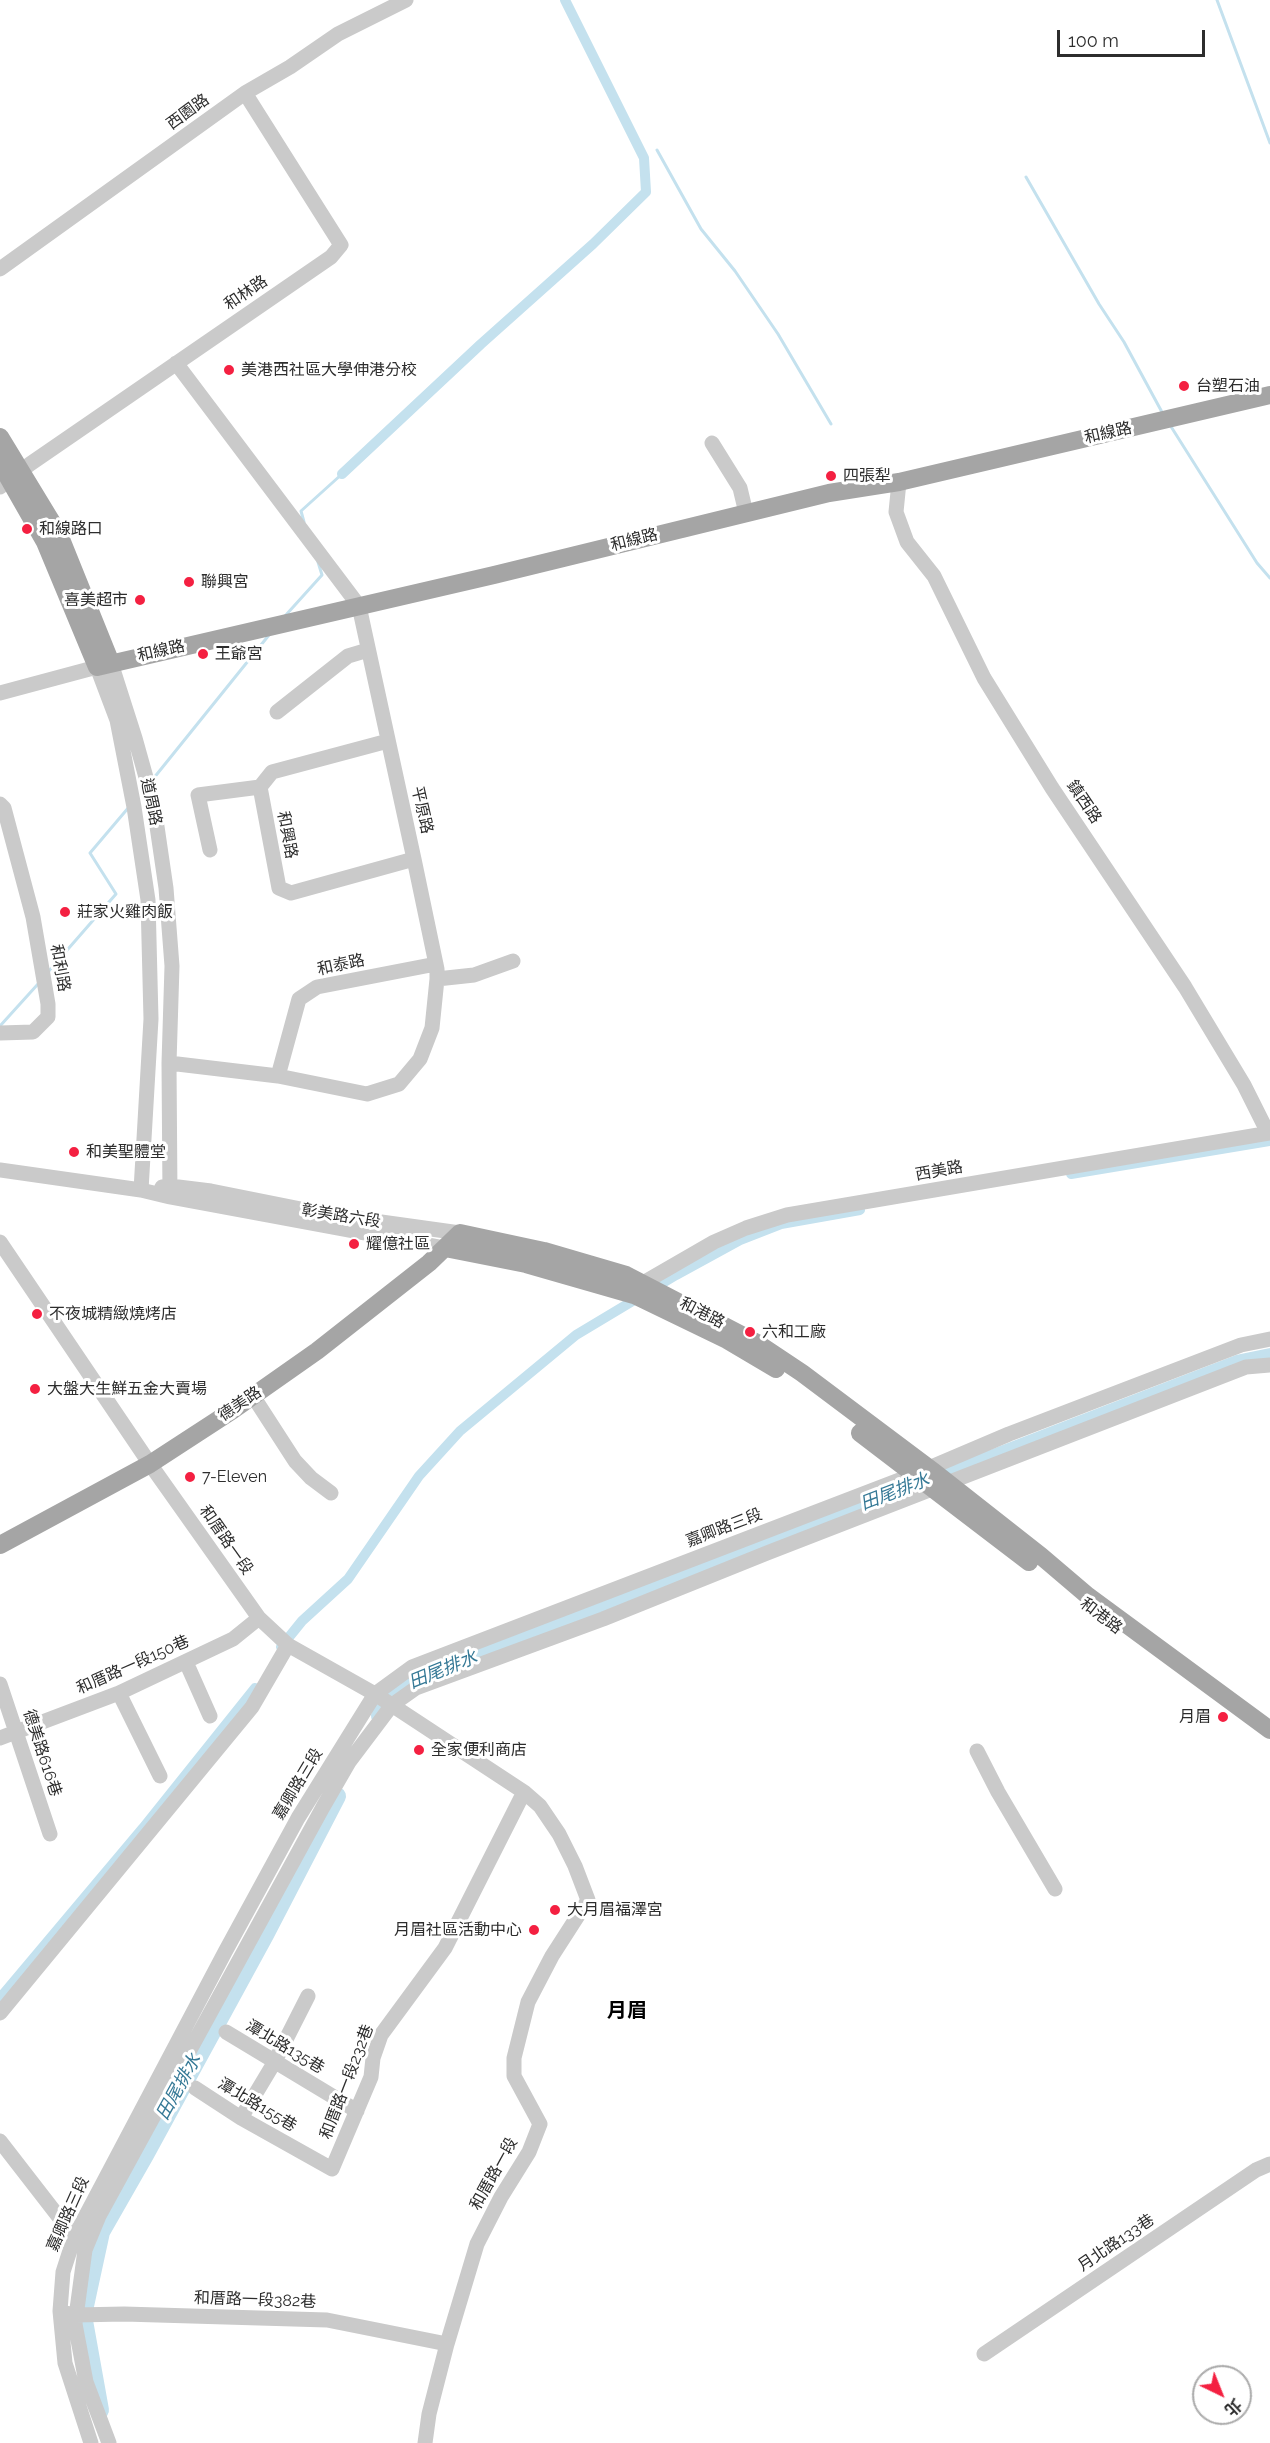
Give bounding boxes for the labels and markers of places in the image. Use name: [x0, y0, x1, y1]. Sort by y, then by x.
place label: 美港西社區大學伸港分校: [241, 360, 417, 380]
marker: 美港西社區大學伸港分校: [222, 363, 236, 377]
place label: 台塑石油: [1196, 376, 1260, 396]
marker: 台塑石油: [1177, 379, 1191, 393]
place label: 四張犁: [843, 466, 891, 486]
marker: 四張犁: [824, 469, 838, 483]
place label: 和線路口: [39, 519, 103, 539]
marker: 和線路口: [20, 522, 34, 536]
place label: 聯興宮: [201, 572, 249, 592]
marker: 聯興宮: [182, 575, 196, 589]
place label: 喜美超市: [64, 590, 128, 610]
marker: 喜美超市: [133, 593, 147, 607]
place label: 王爺宮: [215, 644, 263, 664]
marker: 王爺宮: [196, 647, 210, 661]
place label: 莊家火雞肉飯: [77, 902, 173, 922]
marker: 莊家火雞肉飯: [58, 905, 72, 919]
place label: 和美聖體堂: [86, 1142, 166, 1162]
marker: 和美聖體堂: [67, 1145, 81, 1159]
place label: 耀億社區: [366, 1234, 430, 1254]
marker: 耀億社區: [347, 1237, 361, 1251]
place label: 不夜城精緻燒烤店: [49, 1304, 177, 1324]
marker: 不夜城精緻燒烤店: [30, 1307, 44, 1321]
place label: 六和工廠: [762, 1322, 826, 1342]
marker: 六和工廠: [743, 1325, 757, 1339]
place label: 大盤大生鮮五金大賣場: [47, 1379, 207, 1399]
marker: 大盤大生鮮五金大賣場: [28, 1382, 42, 1396]
place label: 7-Eleven: [202, 1467, 267, 1487]
marker: 7-Eleven: [183, 1470, 197, 1484]
place label: 月眉: [1179, 1707, 1211, 1727]
marker: 月眉: [1216, 1710, 1230, 1724]
place label: 全家便利商店: [431, 1740, 527, 1760]
marker: 全家便利商店: [412, 1743, 426, 1757]
place label: 大月眉福澤宮: [567, 1900, 663, 1920]
marker: 大月眉福澤宮: [548, 1903, 562, 1917]
place label: 月眉社區活動中心: [394, 1920, 522, 1940]
marker: 月眉社區活動中心: [527, 1923, 541, 1937]

